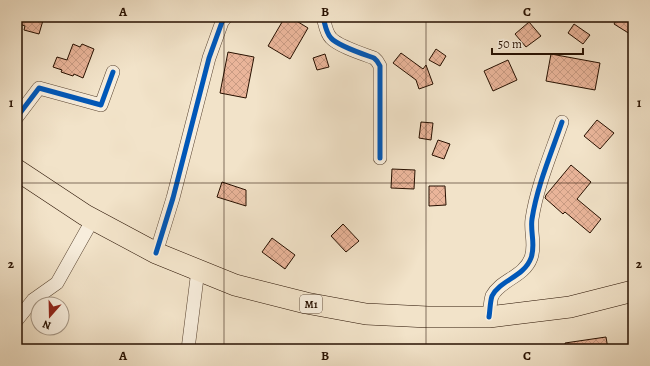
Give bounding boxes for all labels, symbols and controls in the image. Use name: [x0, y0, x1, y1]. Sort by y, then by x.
text: A: [118, 3, 128, 20]
text: B: [321, 3, 329, 20]
text: C: [523, 3, 531, 20]
scale bar: [492, 30, 583, 56]
text: 50 m: [498, 36, 522, 52]
text: 1: [9, 94, 14, 111]
text: 1: [637, 94, 642, 111]
text: 2: [8, 255, 15, 272]
text: 2: [636, 255, 643, 272]
road number: M1: [300, 295, 322, 313]
north arrow: [30, 296, 70, 336]
text: N: [40, 317, 53, 333]
text: A: [118, 347, 128, 364]
text: B: [321, 347, 329, 364]
text: C: [523, 347, 531, 364]

